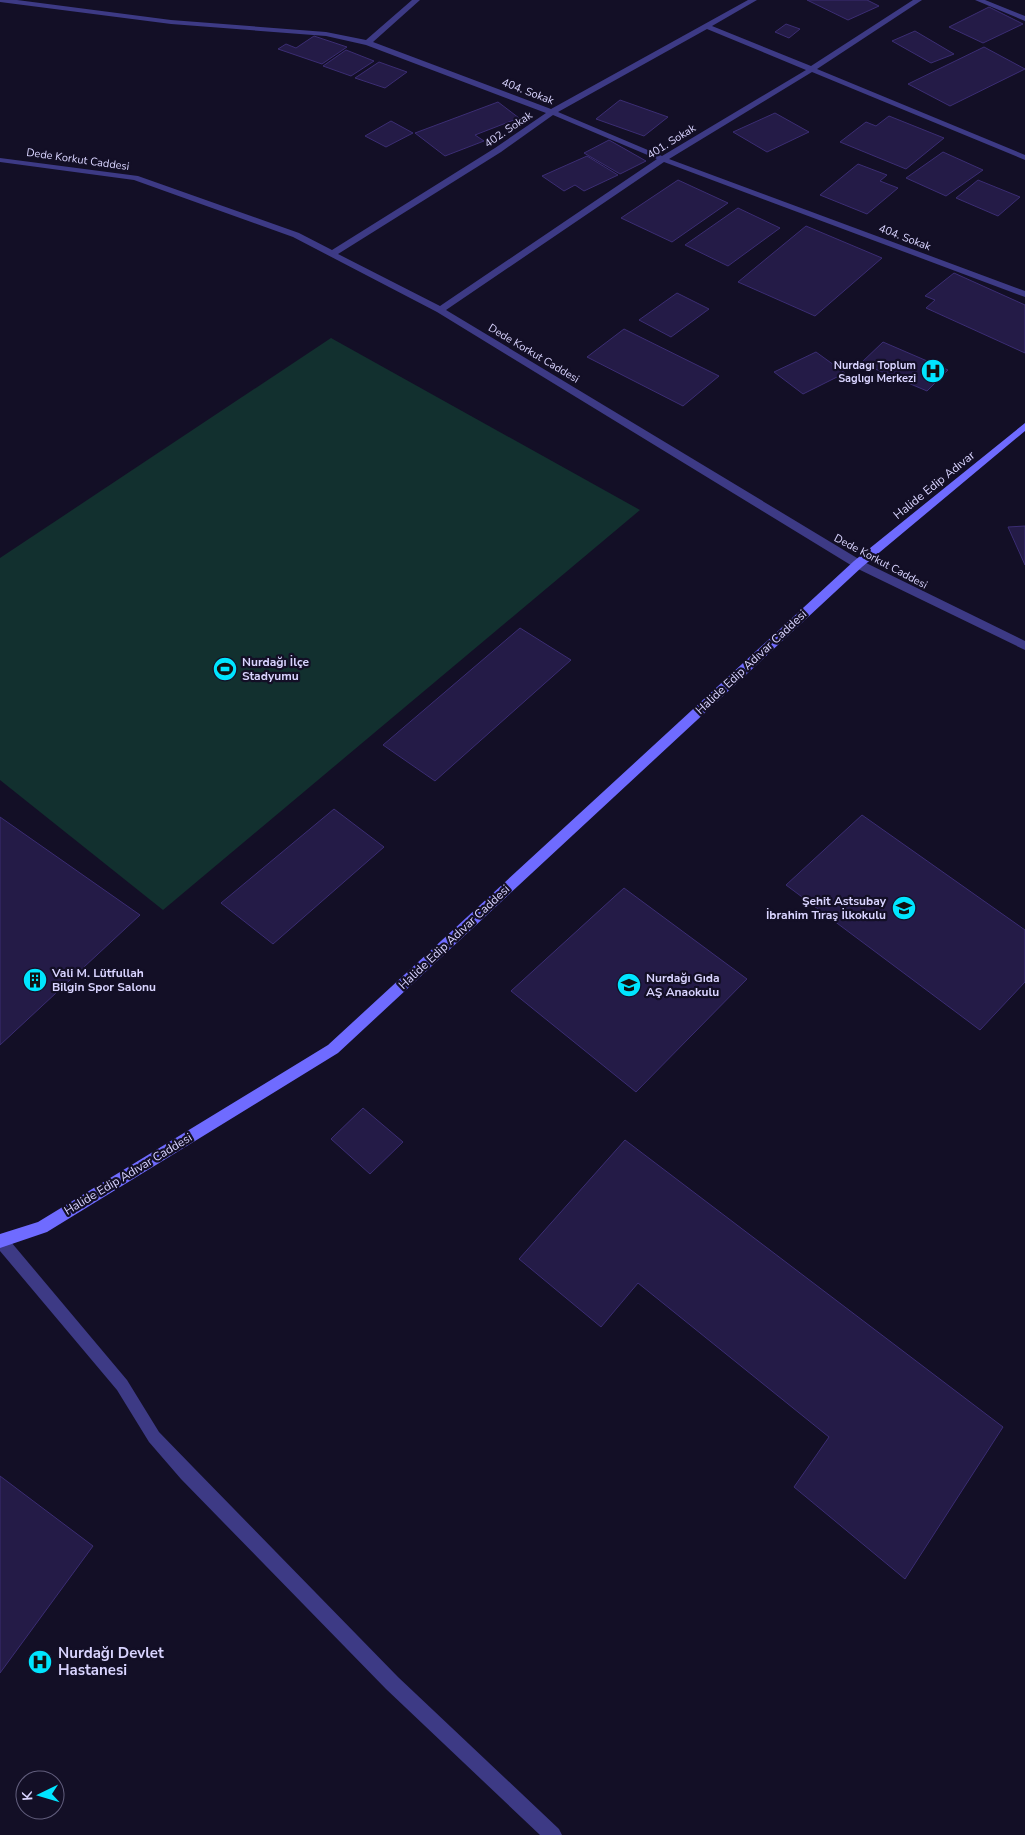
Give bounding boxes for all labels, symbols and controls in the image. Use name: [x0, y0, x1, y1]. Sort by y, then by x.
street label: 404. Sokak: [500, 75, 557, 108]
street label: 402. Sokak: [481, 108, 536, 151]
street label: 401. Sokak: [644, 120, 699, 162]
street label: Dede Korkut Caddesi: [25, 145, 130, 174]
street label: 404. Sokak: [877, 221, 934, 254]
street label: Dede Korkut Caddesi: [485, 320, 582, 387]
place label: Nurdagı Toplum Saglıgı Merkezi: [834, 358, 916, 386]
hospital icon: Nurdagı Toplum Saglıgı Merkezi: [920, 358, 946, 384]
street label: Halide Edip Adıvar: [890, 447, 979, 523]
street label: Dede Korkut Caddesi: [831, 530, 930, 592]
street label: Halide Edip Adıvar Caddesi: [692, 606, 810, 718]
place label: Nurdağı İlçe Stadyumu: [242, 654, 310, 684]
sports icon: Nurdağı İlçe Stadyumu: [212, 656, 238, 682]
street label: Halide Edip Adıvar Caddesi: [395, 881, 513, 993]
place label: Şehit Astsubay İbrahim Tıraş İlkokulu: [766, 893, 887, 923]
school or university icon: Şehit Astsubay İbrahim Tıraş İlkokulu: [891, 895, 917, 921]
place label: Vali M. Lütfullah Bilgin Spor Salonu: [51, 965, 156, 995]
building icon: Vali M. Lütfullah Bilgin Spor Salonu: [22, 967, 48, 993]
place label: Nurdağı Gıda AŞ Anaokulu: [646, 970, 720, 1000]
school or university icon: Nurdağı Gıda AŞ Anaokulu: [616, 972, 642, 998]
street label: Halide Edip Adıvar Caddesi: [61, 1129, 195, 1219]
place label: Nurdağı Devlet Hastanesi: [58, 1643, 164, 1680]
hospital icon: Nurdağı Devlet Hastanesi: [27, 1649, 53, 1675]
north arrow: [15, 1770, 65, 1820]
text: K: [18, 1790, 37, 1802]

